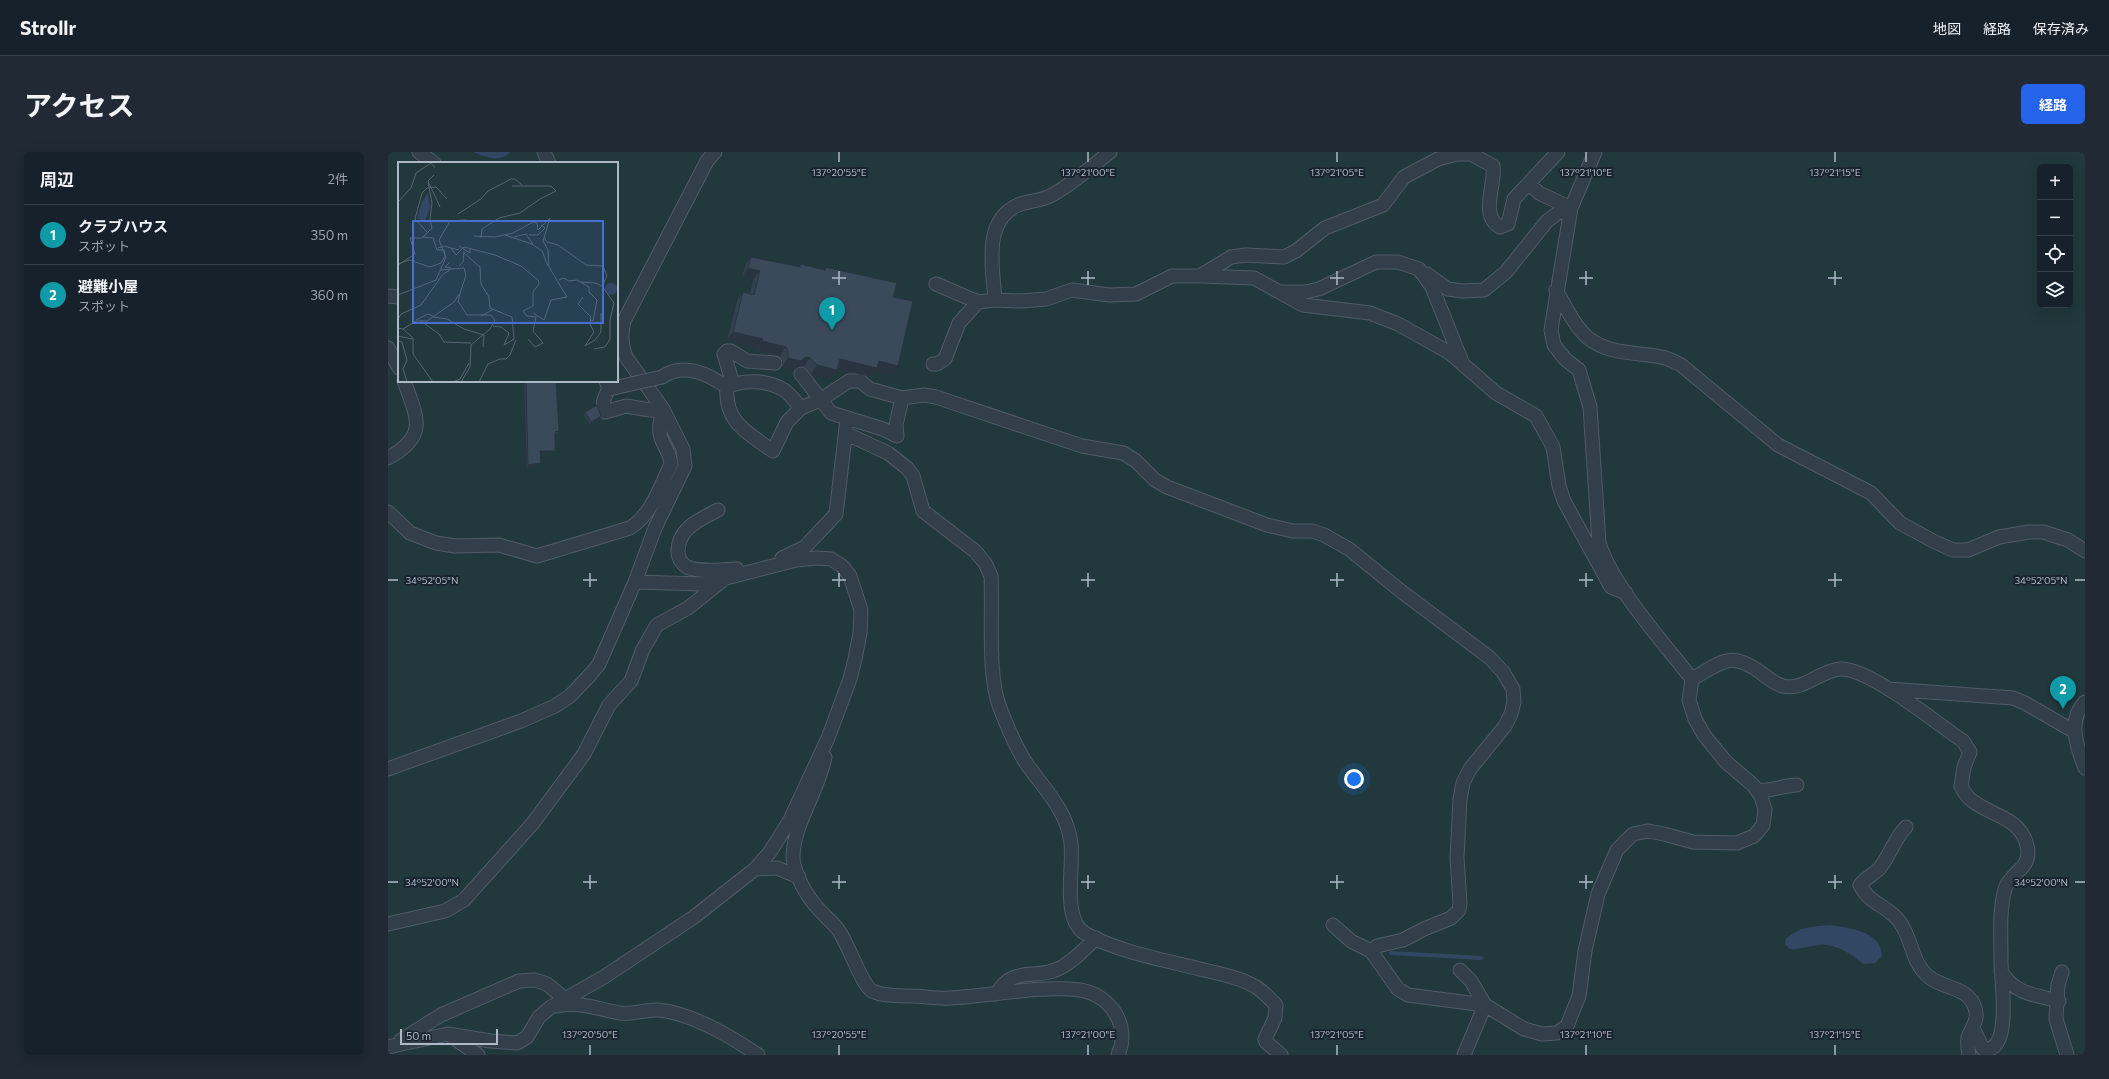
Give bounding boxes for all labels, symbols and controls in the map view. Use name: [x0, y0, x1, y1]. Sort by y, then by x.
text: Strollr: [20, 16, 76, 39]
text: 地図: [1933, 20, 1961, 37]
text: 経路: [1983, 20, 2011, 37]
text: 保存済み: [2033, 20, 2089, 37]
button: 経路: [2021, 84, 2085, 124]
text: アクセス: [24, 88, 135, 122]
inset map: [398, 162, 618, 382]
map controls: [2037, 164, 2073, 308]
button: +: [2037, 164, 2073, 200]
text: 137°20'55"E: [811, 166, 867, 178]
text: 137°21'00"E: [1061, 166, 1115, 178]
text: 137°21'05"E: [1310, 166, 1364, 178]
text: 137°21'10"E: [1560, 166, 1612, 178]
text: 137°21'15"E: [1809, 166, 1861, 178]
text: 周辺: [40, 169, 74, 190]
text: 2件: [328, 171, 348, 187]
button: −: [2037, 200, 2073, 236]
text: クラブハウス: [78, 217, 168, 235]
text: 1: [50, 227, 56, 243]
text: 350 m: [311, 227, 348, 243]
button: locate: [2037, 236, 2073, 272]
text: スポット: [78, 238, 130, 254]
button: layers: [2037, 272, 2073, 308]
text: 避難小屋: [78, 277, 138, 295]
text: 2: [49, 287, 57, 303]
text: 360 m: [310, 287, 348, 303]
pin: 1: [819, 297, 845, 330]
text: スポット: [78, 298, 130, 314]
text: 34°52'05"N: [405, 574, 459, 586]
text: 34°52'05"N: [2014, 574, 2068, 586]
pin: 2: [2050, 676, 2076, 709]
your location: [1344, 769, 1364, 789]
text: 34°52'00"N: [405, 876, 459, 888]
text: 34°52'00"N: [2014, 876, 2068, 888]
scale bar: [400, 1027, 498, 1046]
text: 137°20'50"E: [562, 1028, 618, 1040]
text: 137°20'55"E: [811, 1028, 867, 1040]
text: 137°21'00"E: [1061, 1028, 1115, 1040]
text: 137°21'05"E: [1310, 1028, 1364, 1040]
text: 137°21'10"E: [1560, 1028, 1612, 1040]
text: 137°21'15"E: [1809, 1028, 1861, 1040]
text: 50 m: [406, 1029, 431, 1042]

